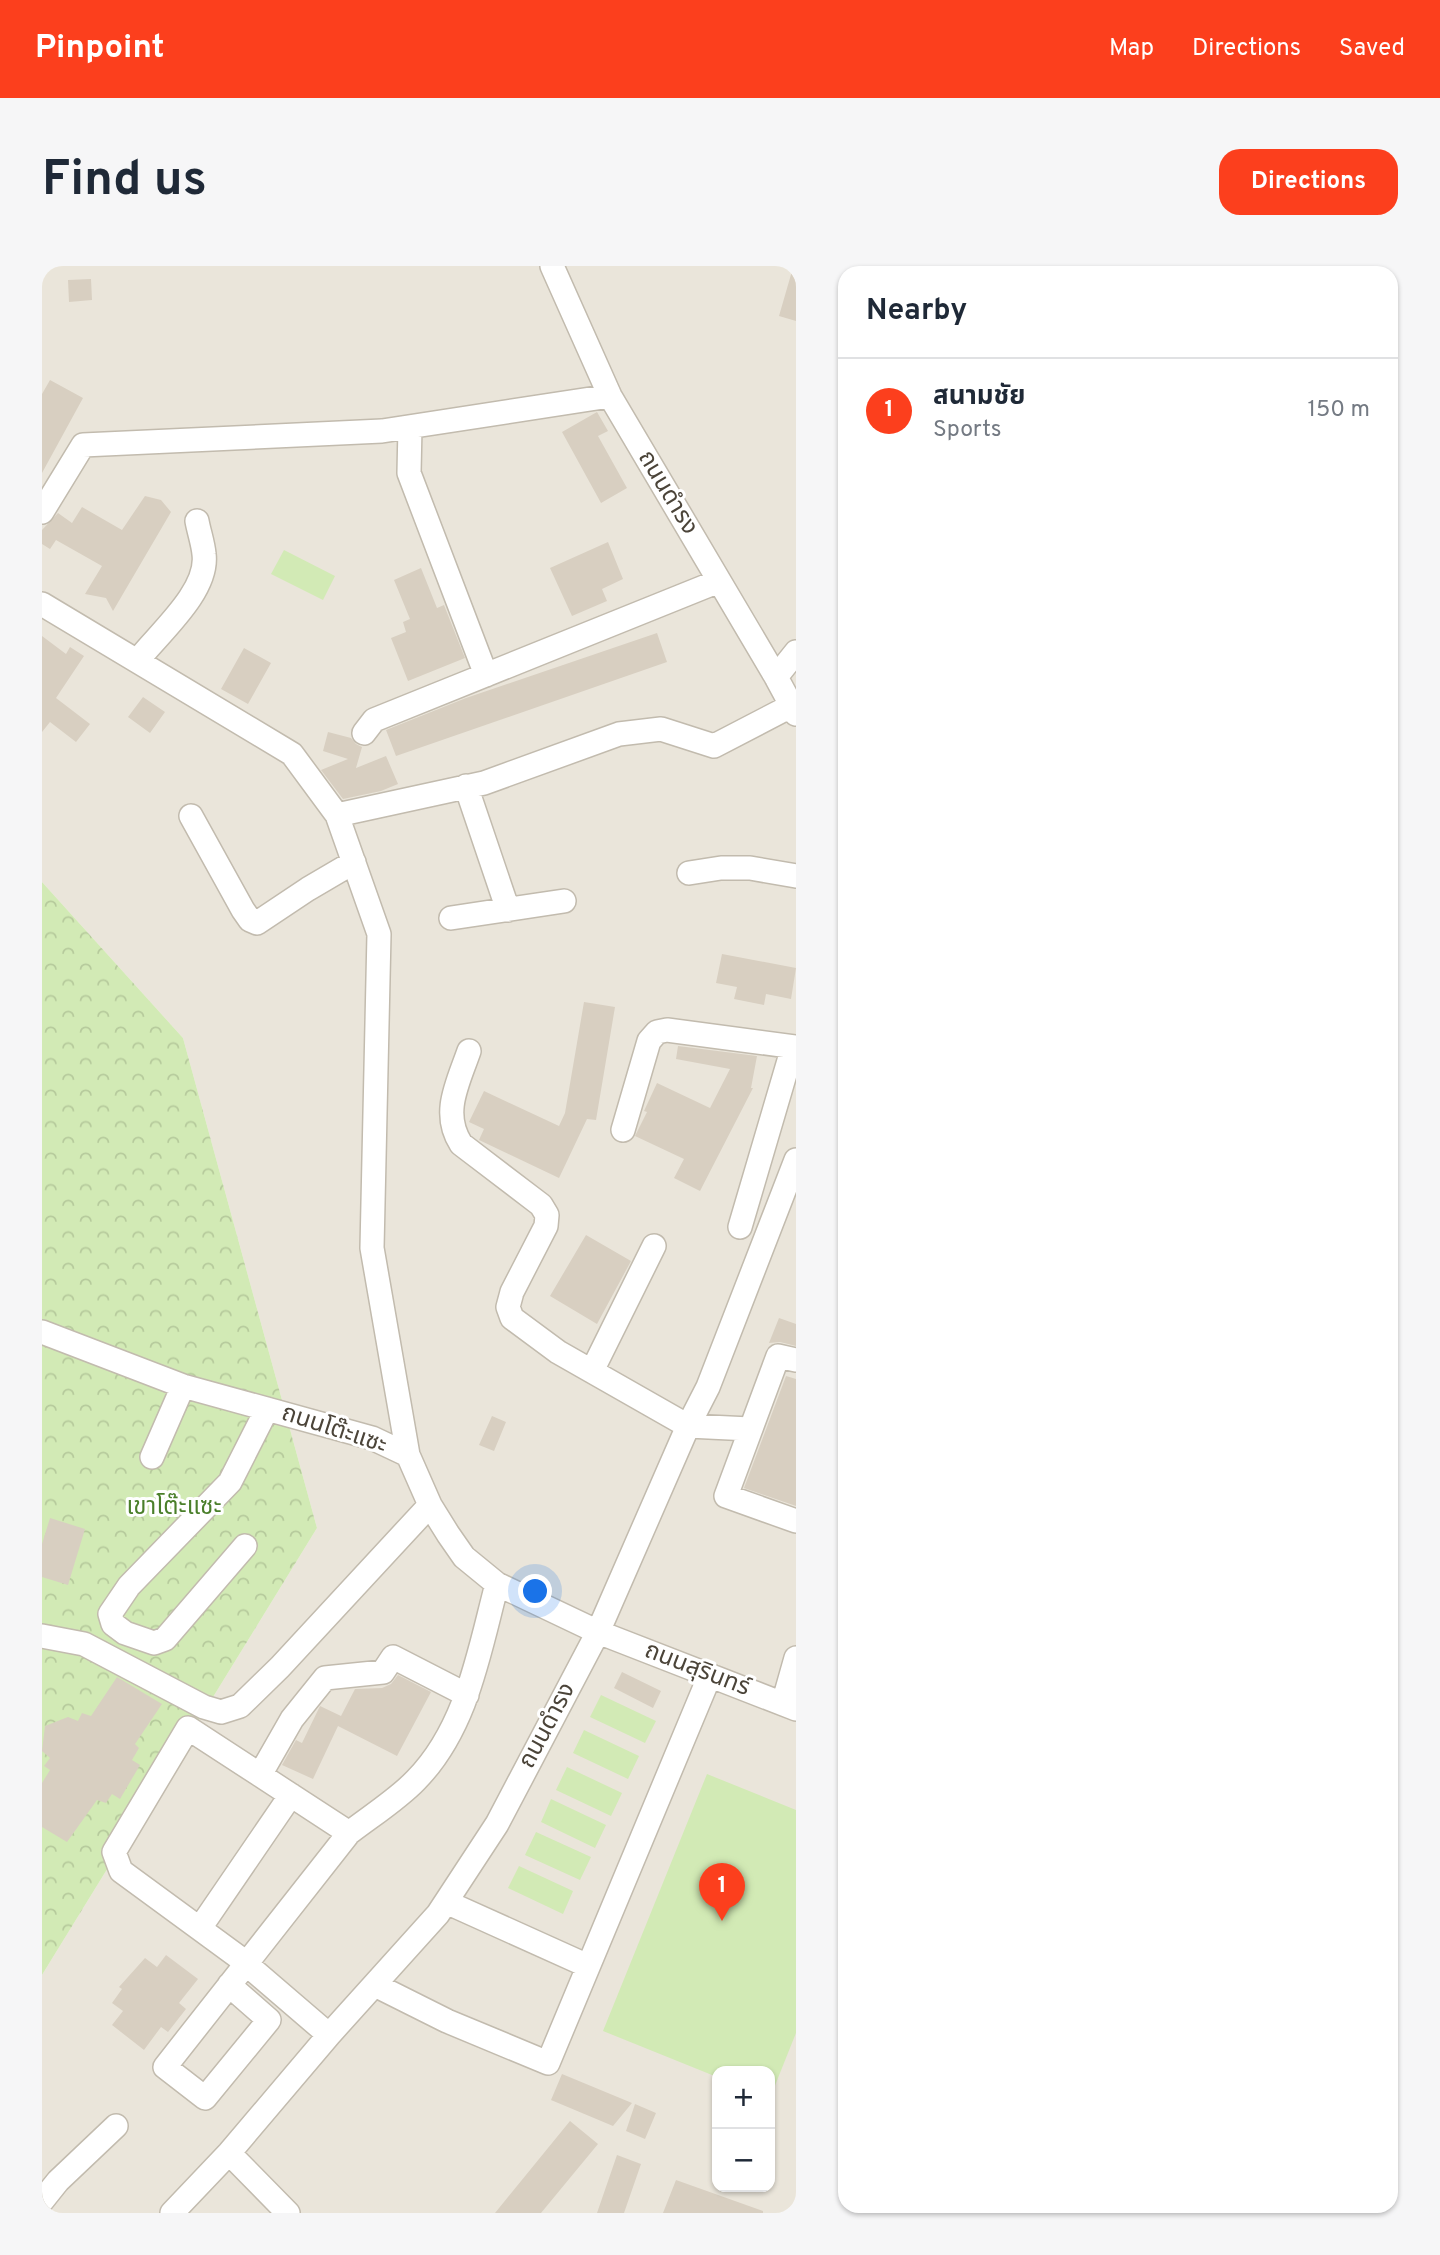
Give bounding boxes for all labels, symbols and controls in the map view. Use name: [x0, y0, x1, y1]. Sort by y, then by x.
text: Pinpoint: [35, 28, 164, 70]
text: Map: [1109, 34, 1154, 64]
text: Directions: [1192, 34, 1301, 64]
text: Saved: [1339, 34, 1405, 64]
button: Directions: [1219, 149, 1398, 215]
text: Find us: [42, 151, 207, 213]
text: Nearby: [866, 293, 967, 330]
text: สนามชัย: [933, 381, 1025, 414]
text: 1: [884, 396, 894, 425]
text: 150 m: [1308, 396, 1370, 425]
text: Sports: [933, 416, 1001, 445]
street label: ถนนดำรง: [630, 445, 704, 541]
street label: ถนนโต๊ะแซะ: [277, 1399, 391, 1461]
park label: เขาโต๊ะแซะ: [127, 1493, 222, 1523]
your location: [518, 1574, 552, 1608]
street label: ถนนสุรินทร์: [640, 1636, 755, 1704]
street label: ถนนดำรง: [513, 1678, 583, 1774]
pin: 1: [699, 1863, 745, 1921]
map controls: [712, 2066, 775, 2192]
button: +: [712, 2066, 775, 2129]
button: −: [712, 2129, 775, 2192]

